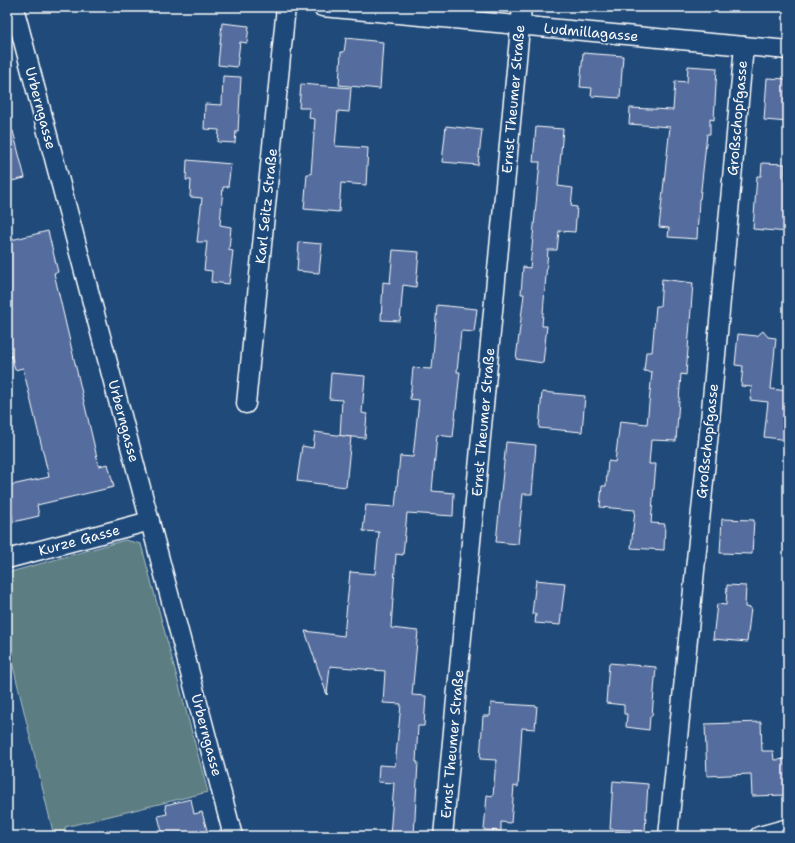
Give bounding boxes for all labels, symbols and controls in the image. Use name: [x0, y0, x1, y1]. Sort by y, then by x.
street label: Ludmillagasse: [543, 19, 639, 45]
street label: Ernst Theumer Straße: [498, 24, 528, 174]
street label: Großschopfgasse: [723, 60, 751, 176]
street label: Urberngasse: [21, 65, 61, 151]
street label: Karl Seitz Straße: [251, 147, 281, 265]
street label: Ernst Theumer Straße: [468, 347, 498, 497]
street label: Urberngasse: [104, 378, 144, 464]
street label: Großschopfgasse: [692, 382, 722, 499]
street label: Kurze Gasse: [36, 520, 122, 560]
street label: Ernst Theumer Straße: [437, 669, 467, 819]
street label: Urberngasse: [187, 692, 227, 778]

